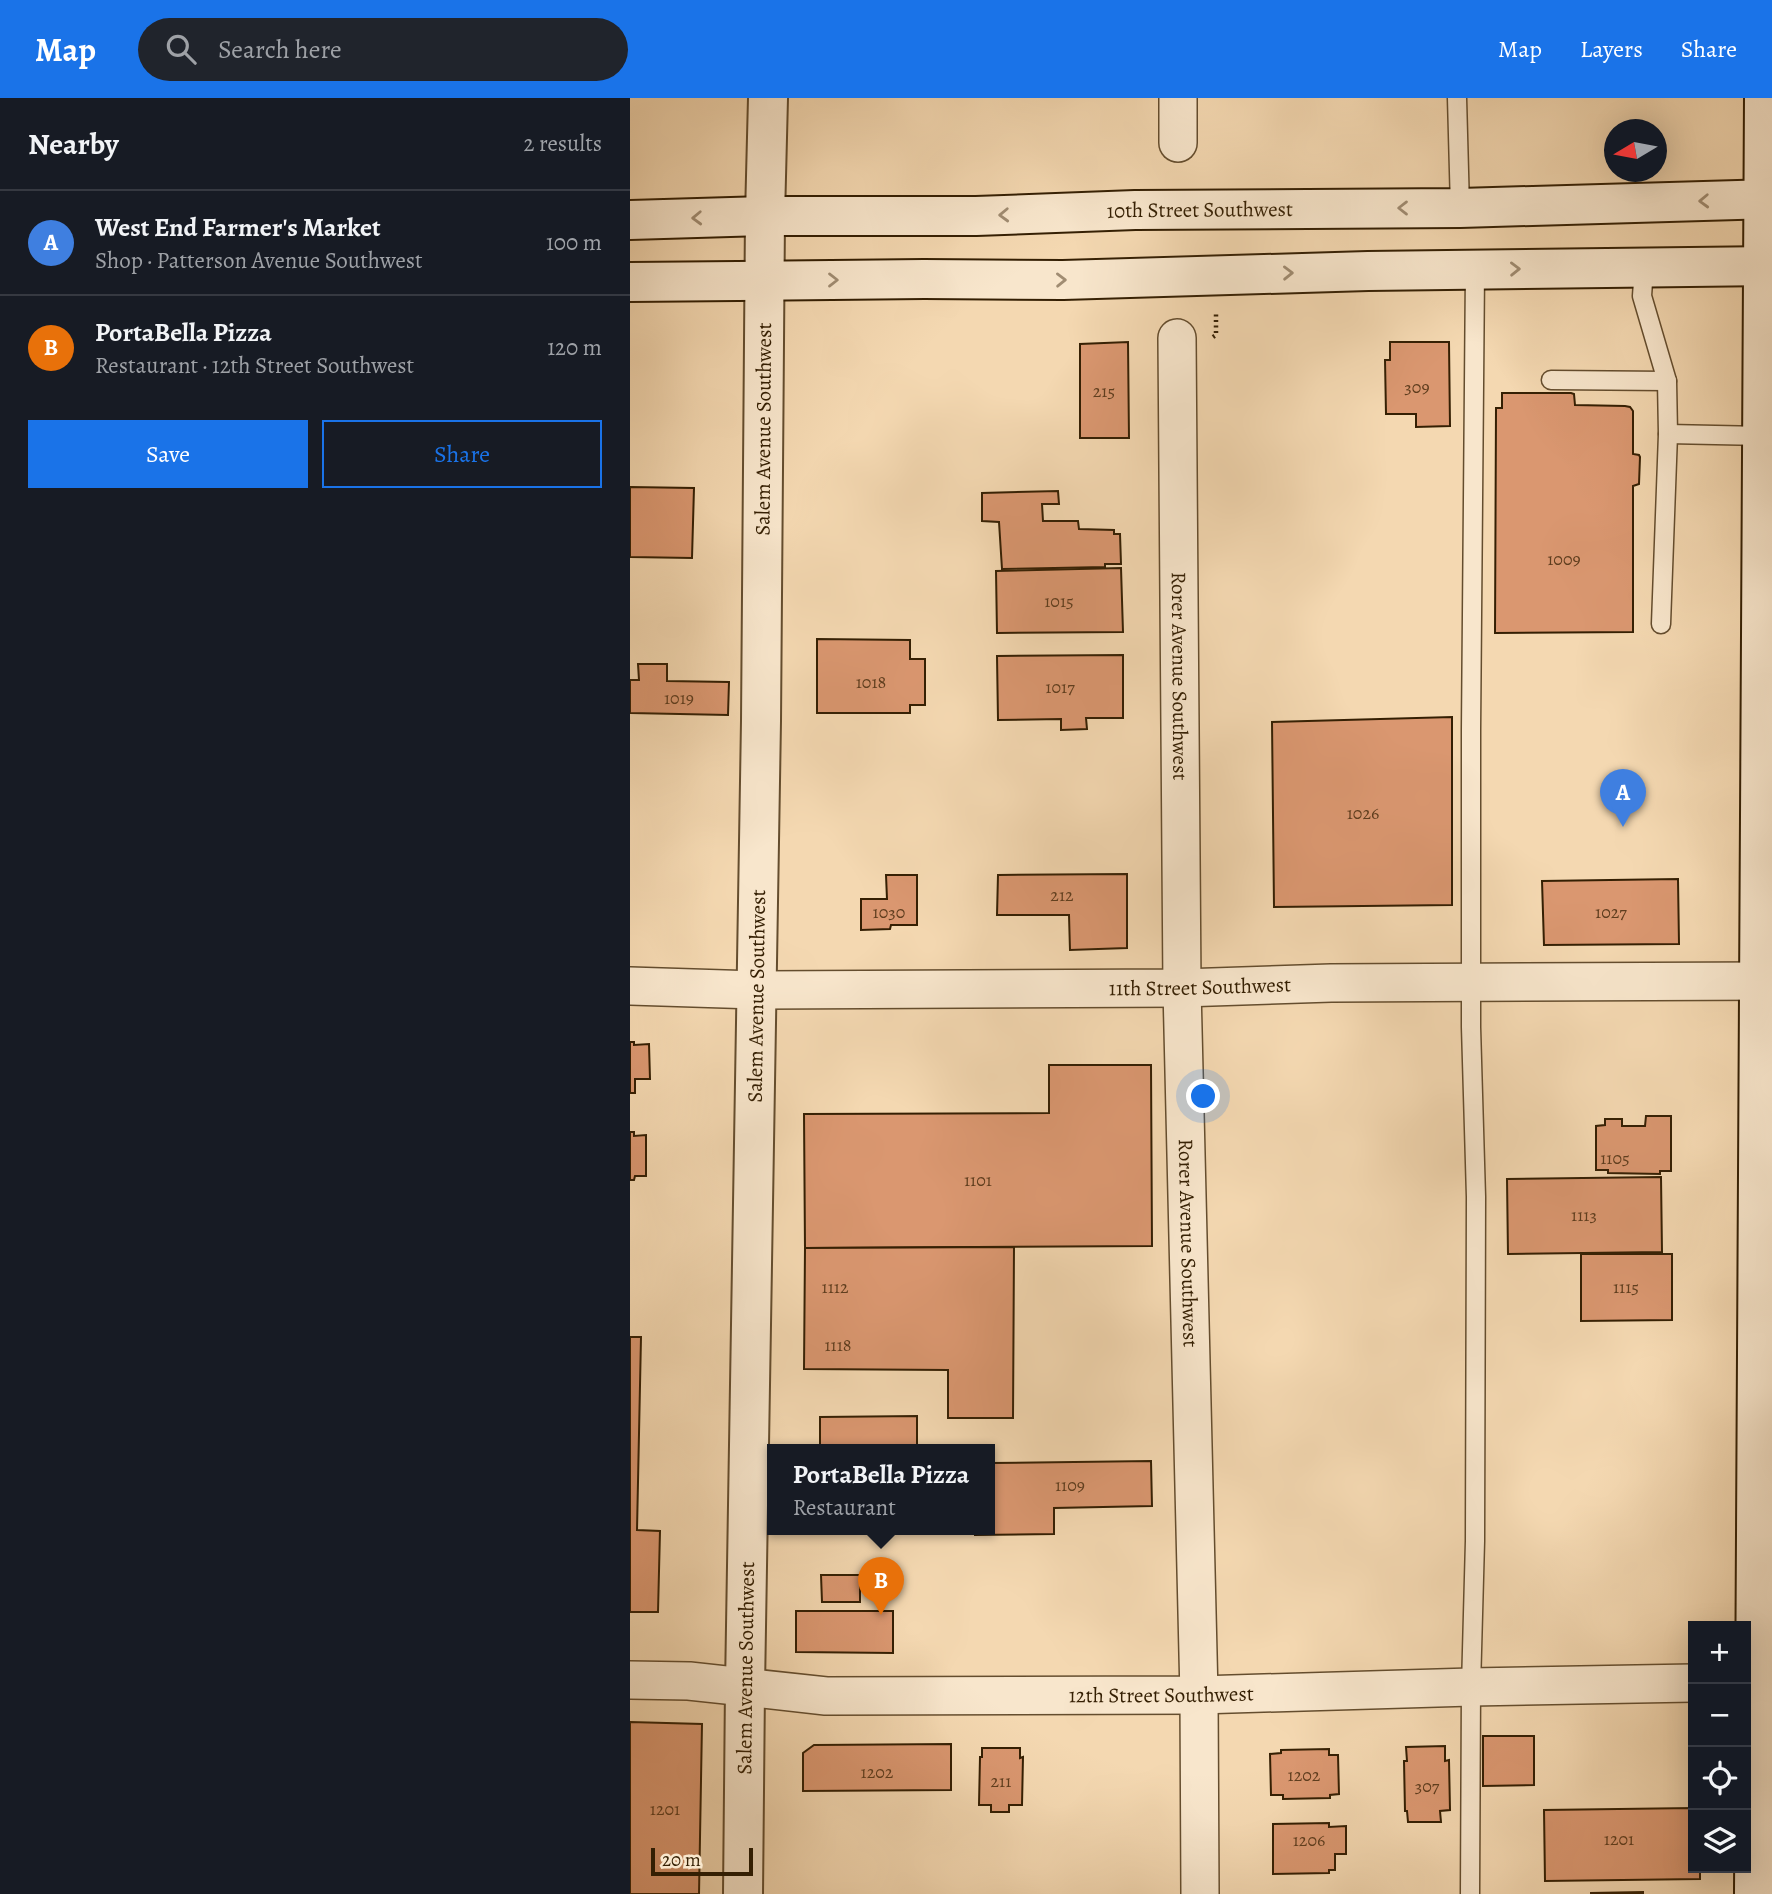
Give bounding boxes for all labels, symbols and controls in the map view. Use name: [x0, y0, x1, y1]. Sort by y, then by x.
search box: [138, 18, 628, 81]
text: Map: [35, 27, 96, 72]
icon: search: [162, 30, 200, 68]
text: Search here: [218, 32, 342, 67]
text: Map: [1498, 33, 1542, 65]
text: Layers: [1580, 33, 1643, 65]
text: Share: [1681, 33, 1737, 65]
north arrow: [1604, 119, 1667, 182]
text: Nearby: [28, 124, 119, 164]
text: 2 results: [524, 128, 602, 159]
one-way arrow: [1698, 194, 1709, 209]
street label: 10th Street Southwest: [1106, 195, 1293, 225]
one-way arrow: [1397, 200, 1408, 216]
one-way arrow: [998, 207, 1009, 223]
text: West End Farmer's Market: [95, 210, 381, 245]
one-way arrow: [692, 211, 703, 226]
text: A: [44, 227, 58, 258]
text: 100 m: [546, 227, 602, 258]
text: Shop · Patterson Avenue Southwest: [95, 245, 423, 276]
one-way arrow: [1510, 262, 1521, 277]
one-way arrow: [1283, 265, 1294, 280]
one-way arrow: [828, 272, 839, 287]
one-way arrow: [1056, 272, 1066, 288]
text: PortaBella Pizza: [95, 315, 272, 350]
street label: Salem Avenue Southwest: [748, 322, 778, 536]
text: B: [44, 332, 58, 363]
text: 120 m: [547, 332, 602, 363]
text: Restaurant · 12th Street Southwest: [95, 350, 414, 381]
house number: 309: [1404, 375, 1430, 399]
house number: 215: [1093, 379, 1115, 403]
button: Save: [28, 420, 308, 488]
button: Share: [322, 420, 602, 488]
house number: 1009: [1547, 547, 1581, 571]
street label: Rorer Avenue Southwest: [1165, 572, 1194, 780]
house number: 1015: [1044, 589, 1074, 613]
house number: 1018: [856, 670, 886, 694]
house number: 1017: [1045, 675, 1075, 699]
house number: 1019: [664, 686, 694, 710]
pin: A: [1600, 769, 1646, 827]
house number: 1026: [1347, 801, 1379, 825]
house number: 212: [1050, 883, 1074, 907]
street label: Salem Avenue Southwest: [741, 889, 772, 1103]
house number: 1030: [873, 900, 905, 924]
house number: 1027: [1595, 900, 1627, 924]
street label: 11th Street Southwest: [1109, 970, 1292, 1002]
your location: [1186, 1079, 1220, 1113]
street label: Rorer Avenue Southwest: [1172, 1138, 1205, 1348]
house number: 1105: [1600, 1146, 1630, 1170]
house number: 1101: [964, 1168, 992, 1192]
house number: 1113: [1571, 1203, 1597, 1227]
house number: 1112: [821, 1275, 849, 1299]
house number: 1115: [1613, 1275, 1639, 1299]
house number: 1118: [824, 1333, 852, 1357]
popup: [767, 1444, 995, 1535]
text: PortaBella Pizza: [793, 1457, 969, 1492]
house number: 1109: [1055, 1473, 1085, 1497]
text: Restaurant: [793, 1492, 896, 1523]
pin: B: [858, 1557, 904, 1615]
street label: Salem Avenue Southwest: [730, 1561, 761, 1775]
map controls: [1688, 1621, 1751, 1873]
button: +: [1688, 1621, 1751, 1684]
street label: 12th Street Southwest: [1069, 1679, 1254, 1709]
button: −: [1688, 1684, 1751, 1747]
button: locate: [1688, 1747, 1751, 1810]
house number: 1202: [861, 1760, 894, 1784]
house number: 1202: [1288, 1763, 1321, 1787]
house number: 211: [991, 1769, 1011, 1793]
house number: 307: [1415, 1774, 1440, 1798]
house number: 1201: [650, 1797, 680, 1821]
button: layers: [1688, 1810, 1751, 1873]
house number: 1201: [1604, 1827, 1634, 1851]
house number: 1206: [1293, 1828, 1325, 1852]
scale bar: [651, 1845, 752, 1877]
text: 20 m: [662, 1847, 701, 1873]

